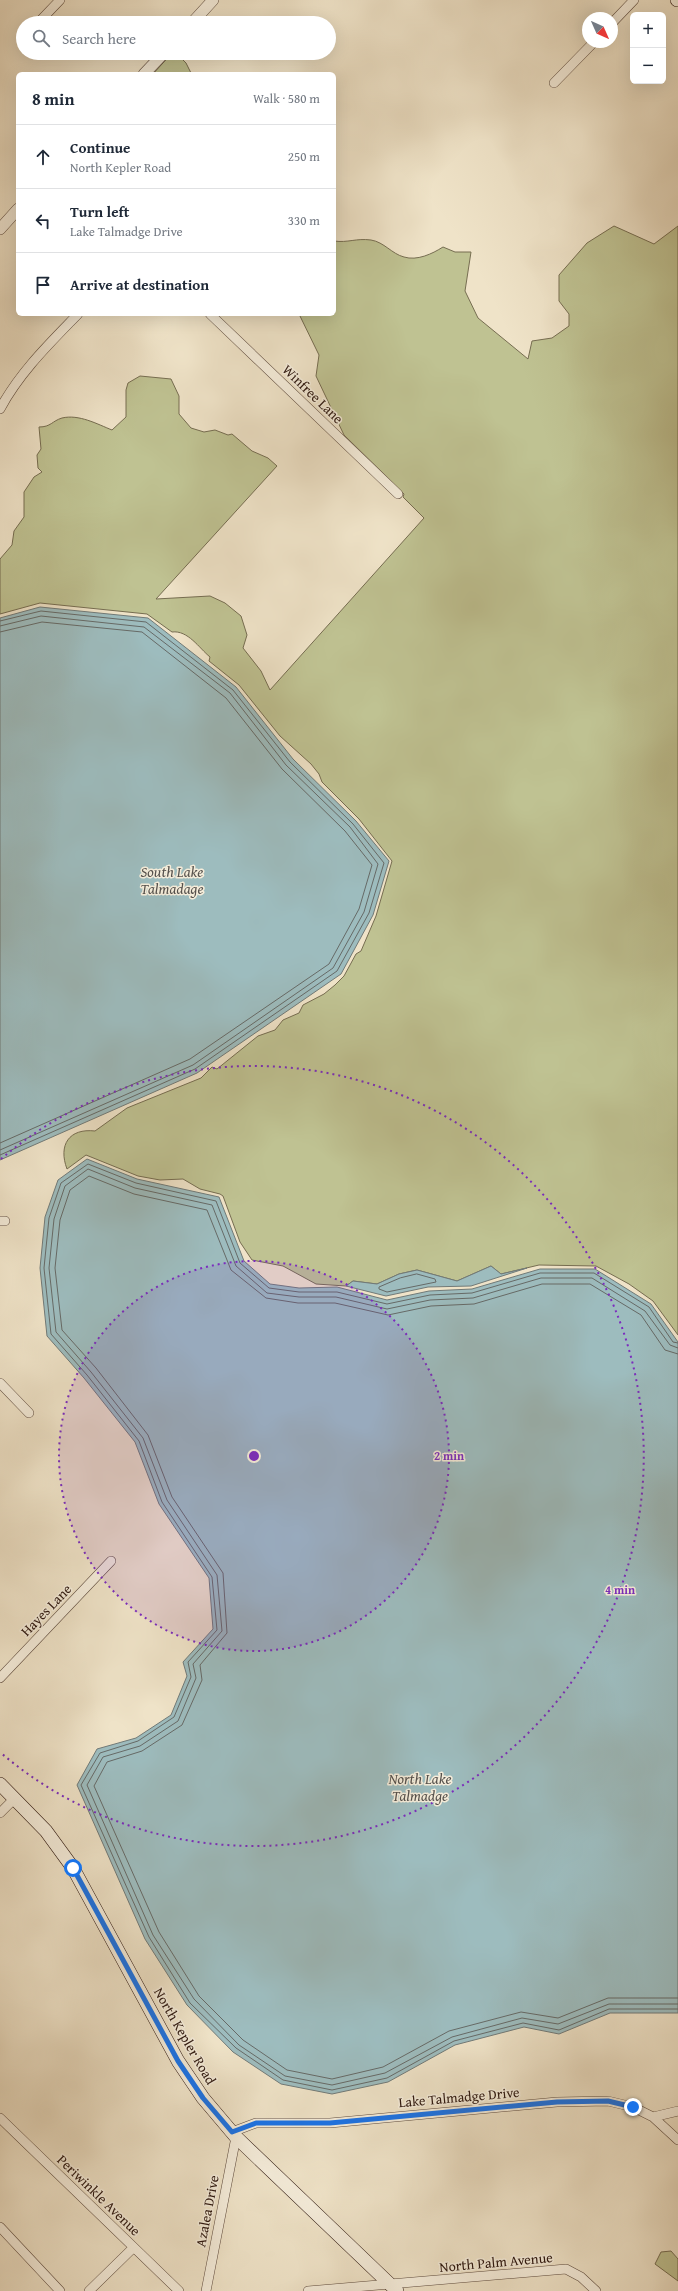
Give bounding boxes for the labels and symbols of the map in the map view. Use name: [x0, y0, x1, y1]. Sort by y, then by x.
north arrow: [582, 12, 618, 48]
street label: Winfree Lane: [278, 360, 348, 429]
water label: South Lake Talmadage: [141, 861, 203, 899]
text: 2 min: [434, 1447, 464, 1464]
centre of rings: [247, 1449, 261, 1463]
street label: Hayes Lane: [16, 1579, 76, 1641]
text: 4 min: [605, 1581, 635, 1598]
water label: North Lake Talmadge: [388, 1768, 452, 1806]
route start: [64, 1859, 82, 1877]
street label: North Kepler Road: [149, 1984, 221, 2089]
street label: Lake Talmadge Drive: [398, 2082, 521, 2112]
route end: [624, 2098, 642, 2116]
street label: Periwinkle Avenue: [53, 2150, 146, 2240]
street label: Azalea Drive: [190, 2173, 224, 2249]
street label: North Palm Avenue: [439, 2247, 554, 2277]

